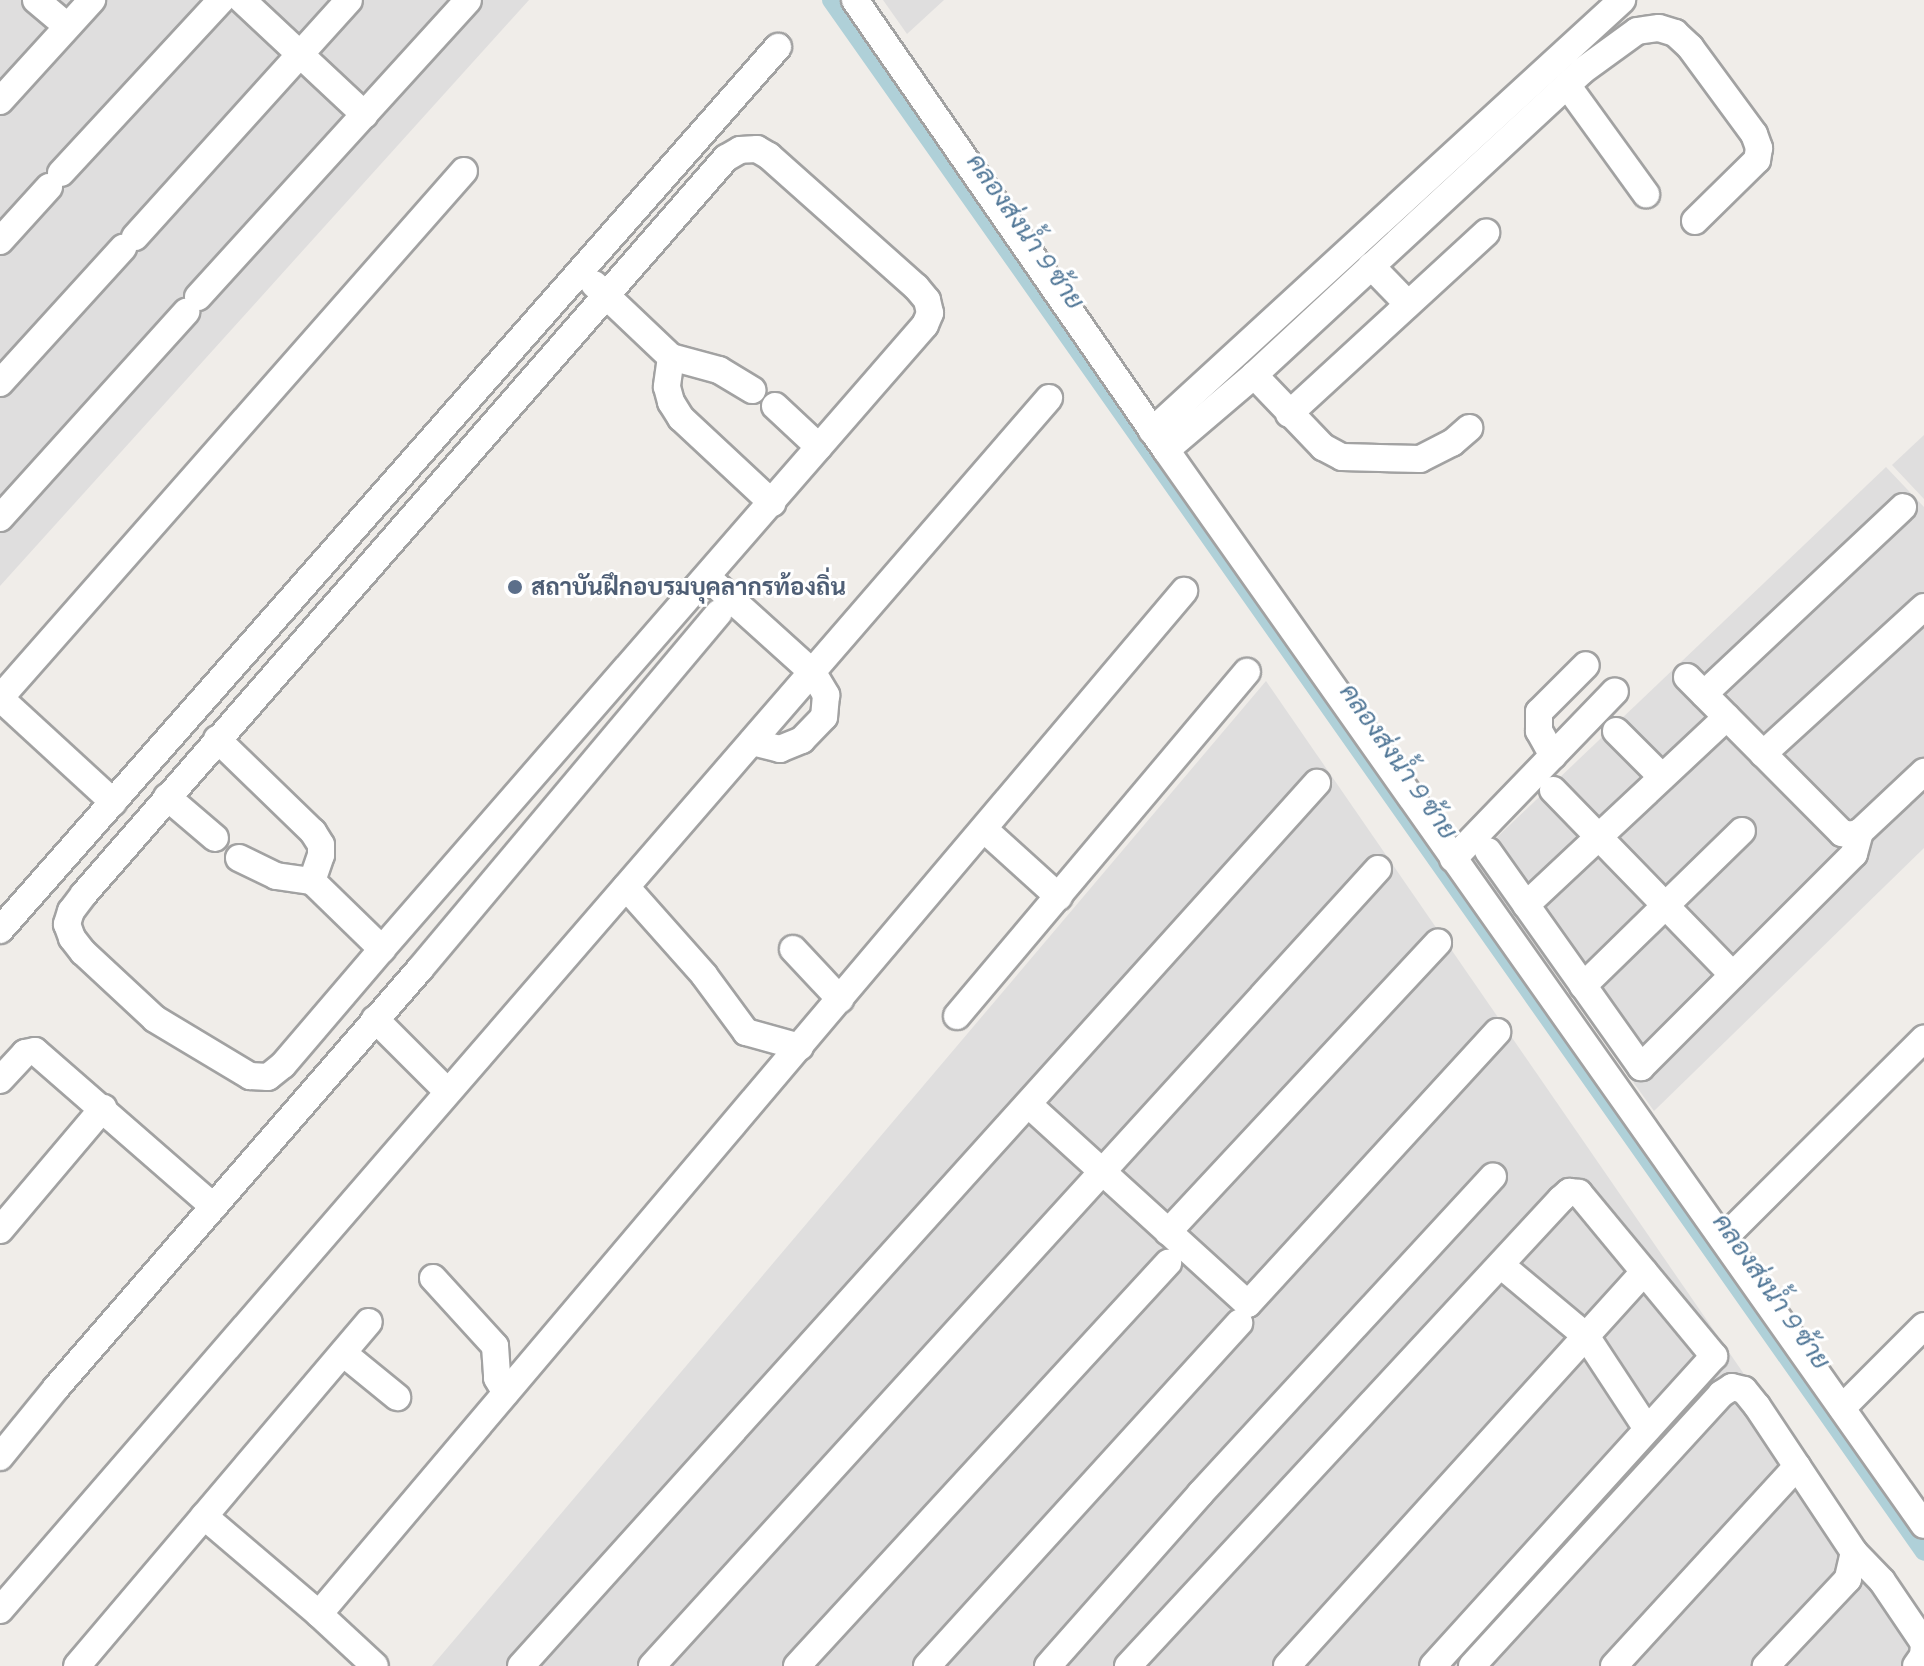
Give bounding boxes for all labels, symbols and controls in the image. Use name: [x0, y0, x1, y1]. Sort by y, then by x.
water label: คลองส่งน้ำ 9 ซ้าย: [961, 147, 1091, 315]
place label: สถาบันฝึกอบรมบุคลากรท้องถิ่น: [531, 573, 846, 601]
marker: สถาบันฝึกอบรมบุคลากรท้องถิ่น: [506, 578, 524, 596]
water label: คลองส่งน้ำ 9 ซ้าย: [1334, 677, 1464, 845]
water label: คลองส่งน้ำ 9 ซ้าย: [1707, 1207, 1837, 1375]

